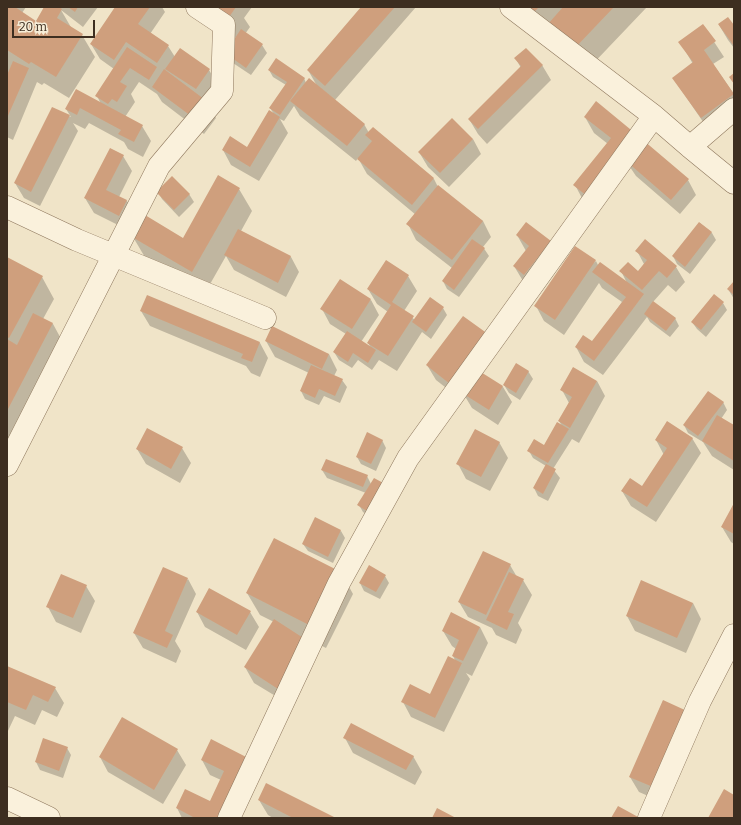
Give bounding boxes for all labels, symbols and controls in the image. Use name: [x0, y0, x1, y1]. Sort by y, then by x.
scale bar: [14, 12, 97, 38]
text: 20 m: [19, 20, 47, 34]

